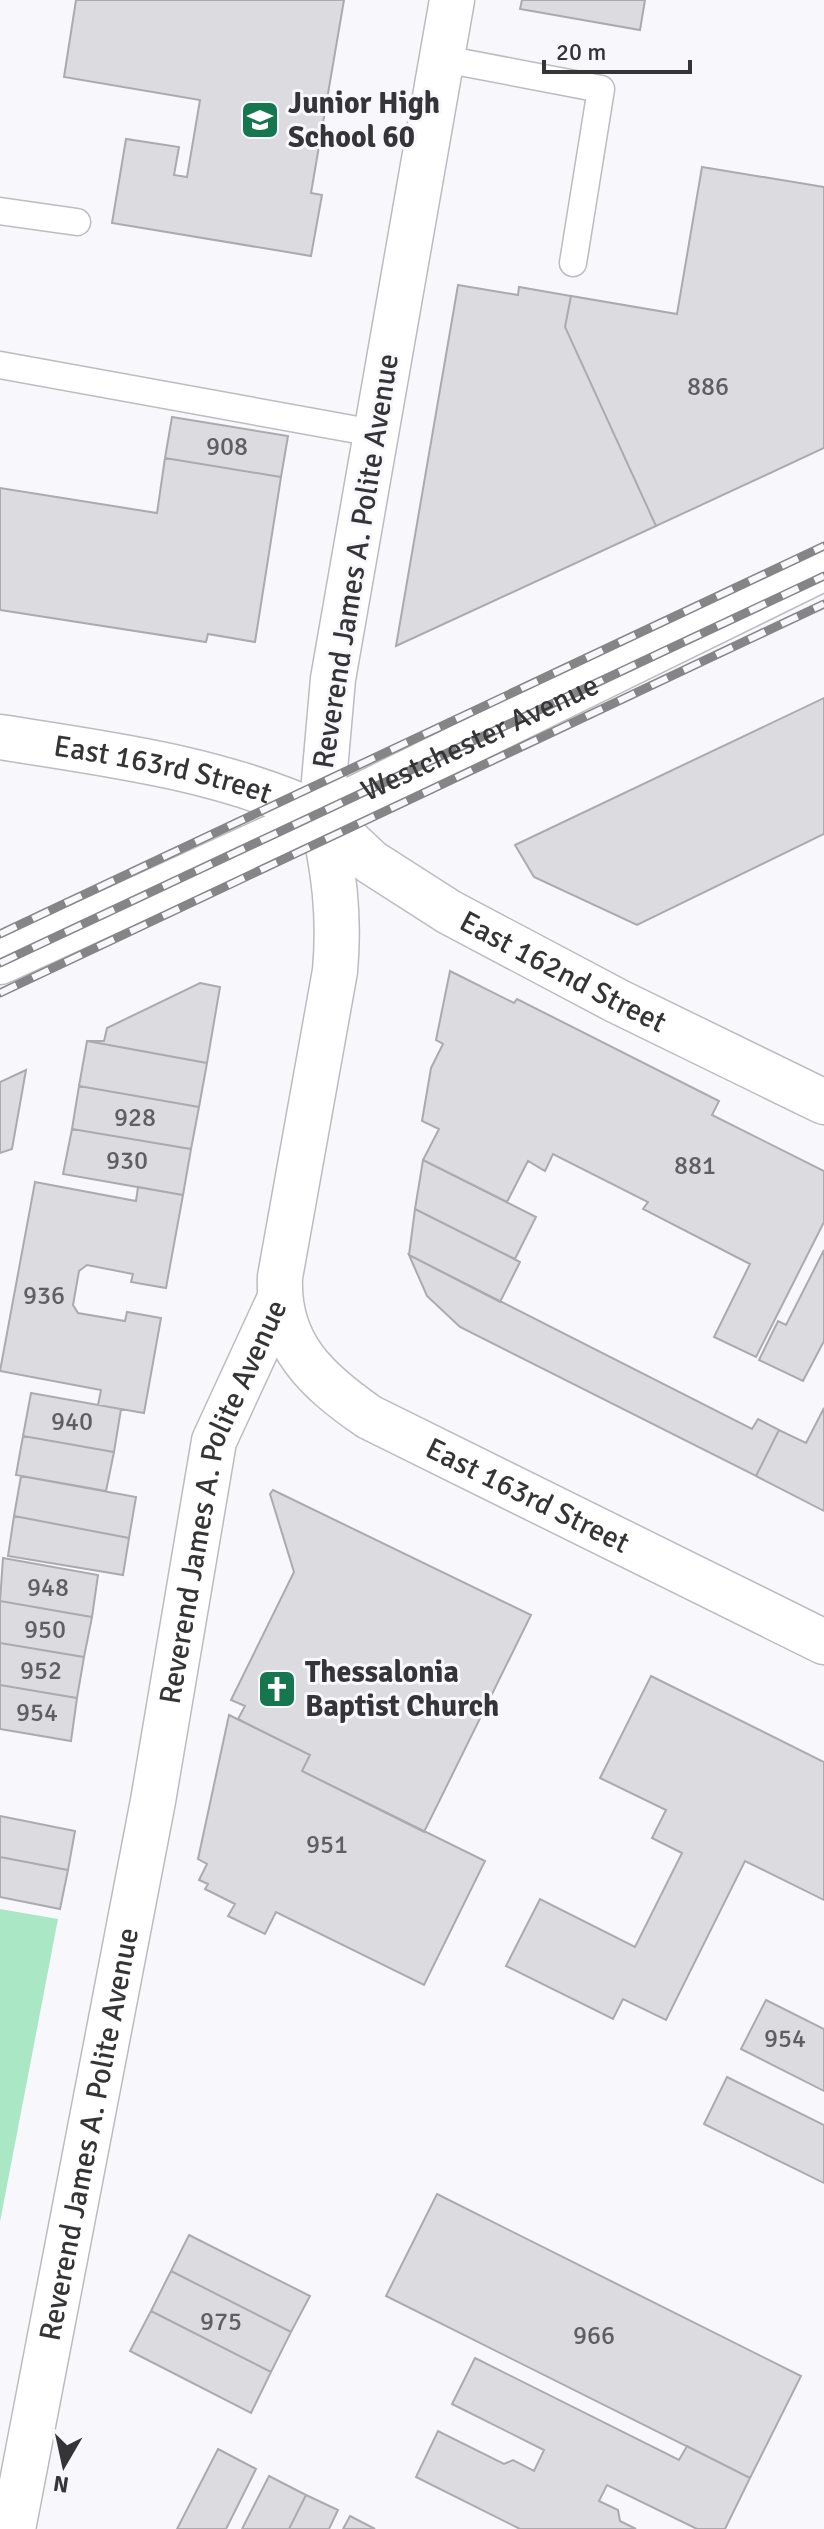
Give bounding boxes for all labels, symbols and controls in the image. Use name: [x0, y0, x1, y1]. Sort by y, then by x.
scale bar: [544, 24, 690, 74]
text: 20 m: [556, 37, 606, 67]
place label: Junior High School 60: [288, 85, 440, 156]
school or university icon: Junior High School 60: [239, 99, 281, 141]
street label: Reverend James A. Polite Avenue: [305, 351, 407, 771]
house number: 886: [687, 371, 729, 403]
house number: 908: [206, 431, 248, 463]
street label: Westchester Avenue: [355, 666, 604, 809]
street label: East 163rd Street: [51, 727, 277, 812]
street label: East 162nd Street: [453, 903, 672, 1041]
house number: 928: [114, 1102, 156, 1134]
house number: 930: [106, 1145, 148, 1177]
house number: 881: [674, 1150, 716, 1182]
house number: 936: [23, 1280, 65, 1312]
street label: Reverend James A. Polite Avenue: [151, 1294, 295, 1707]
house number: 940: [51, 1406, 93, 1438]
street label: East 163rd Street: [420, 1430, 636, 1561]
house number: 948: [27, 1572, 69, 1604]
house number: 950: [24, 1614, 66, 1646]
place label: Thessalonia Baptist Church: [305, 1654, 499, 1725]
house number: 952: [20, 1655, 62, 1687]
church icon: Thessalonia Baptist Church: [256, 1668, 298, 1710]
house number: 954: [16, 1697, 58, 1729]
house number: 951: [306, 1829, 348, 1861]
street label: Reverend James A. Polite Avenue: [31, 1925, 147, 2344]
house number: 954: [764, 2023, 806, 2055]
house number: 975: [200, 2306, 242, 2338]
house number: 966: [573, 2320, 615, 2352]
north arrow: [24, 2425, 104, 2505]
text: N: [51, 2470, 71, 2499]

